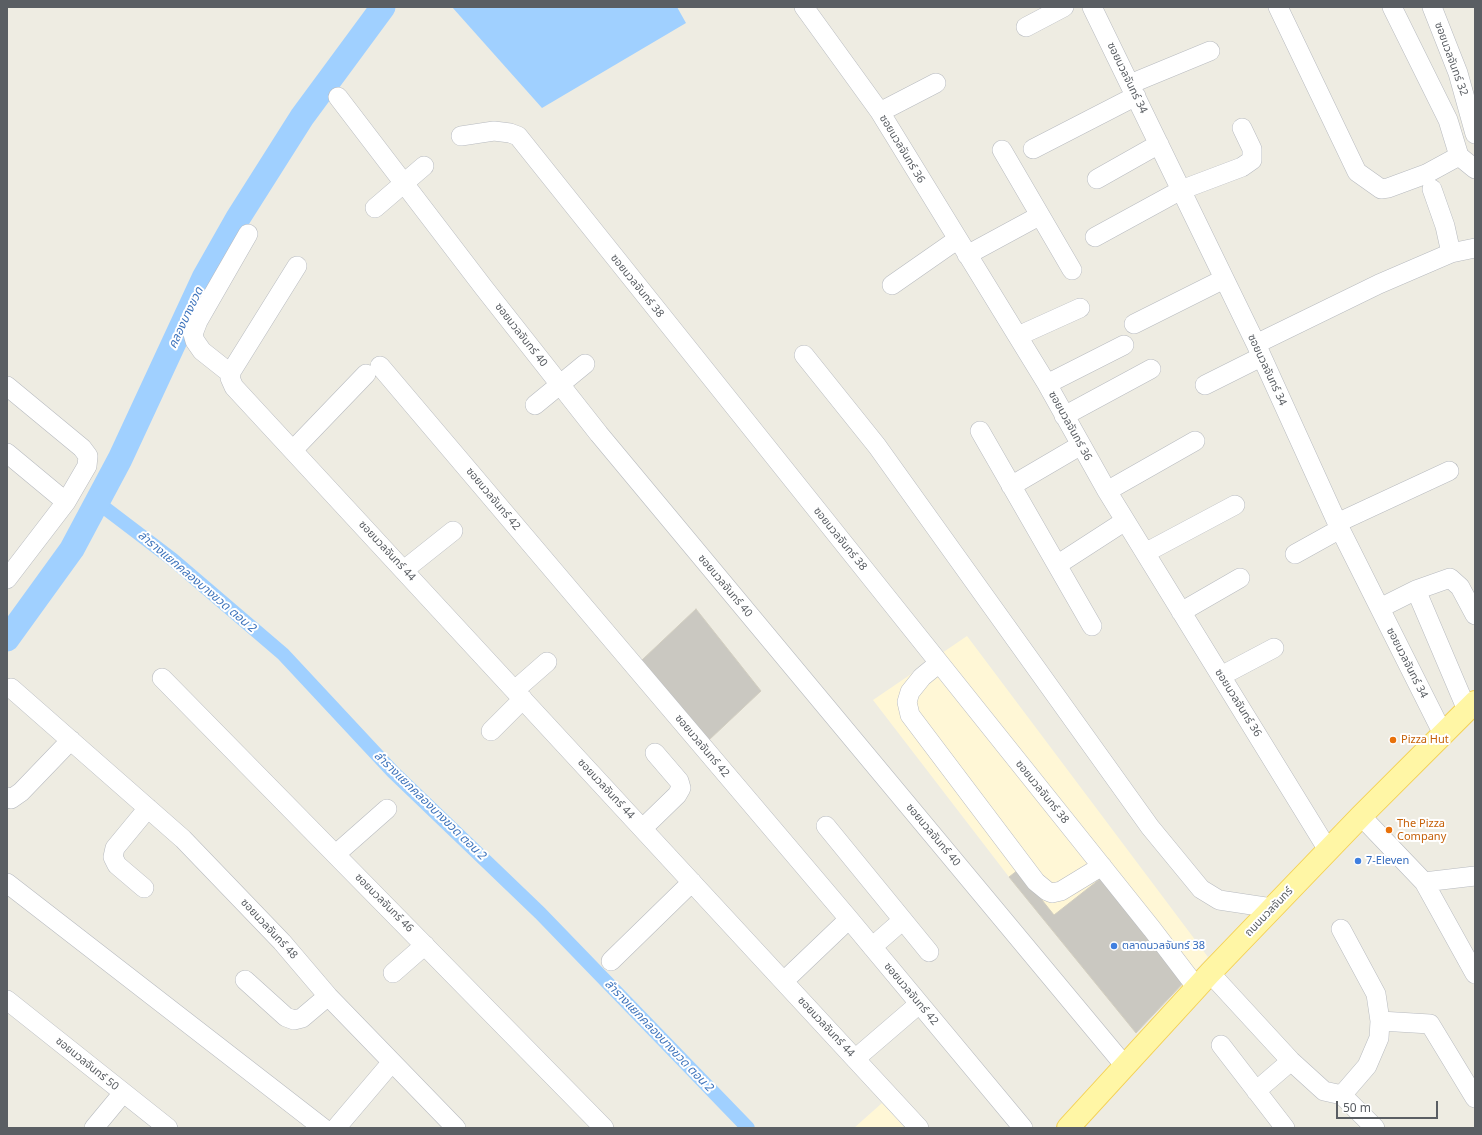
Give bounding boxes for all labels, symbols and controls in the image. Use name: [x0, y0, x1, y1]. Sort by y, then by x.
street label: ซอยนวลจันทร์ 32: [1432, 20, 1470, 98]
street label: ซอยนวลจันทร์ 34: [1104, 40, 1150, 116]
street label: ซอยนวลจันทร์ 36: [876, 112, 928, 186]
street label: ซอยนวลจันทร์ 38: [607, 252, 667, 320]
water label: คลองบางขวด: [166, 285, 206, 351]
street label: ซอยนวลจันทร์ 40: [492, 300, 550, 370]
street label: ซอยนวลจันทร์ 34: [1245, 332, 1289, 408]
street label: ซอยนวลจันทร์ 36: [1045, 389, 1095, 463]
street label: ซอยนวลจันทร์ 42: [463, 465, 523, 533]
street label: ซอยนวลจันทร์ 38: [810, 505, 870, 573]
street label: ซอยนวลจันทร์ 44: [356, 518, 418, 584]
water label: ลำรางแยกคลองบางขวด ตอน 2: [135, 528, 259, 636]
street label: ซอยนวลจันทร์ 40: [695, 552, 755, 620]
street label: ซอยนวลจันทร์ 34: [1384, 625, 1430, 701]
street label: ซอยนวลจันทร์ 36: [1212, 667, 1264, 739]
street label: ซอยนวลจันทร์ 42: [672, 712, 732, 780]
place label: Pizza Hut: [1401, 733, 1449, 747]
marker: Pizza Hut: [1388, 735, 1398, 745]
water label: ลำรางแยกคลองบางขวด ตอน 2: [371, 749, 489, 863]
street label: ซอยนวลจันทร์ 44: [575, 756, 637, 822]
street label: ซอยนวลจันทร์ 38: [1012, 758, 1072, 826]
street label: ซอยนวลจันทร์ 40: [903, 801, 963, 869]
place label: The Pizza Company: [1397, 817, 1446, 843]
marker: The Pizza Company: [1384, 825, 1394, 835]
place label: 7-Eleven: [1366, 854, 1409, 868]
marker: 7-Eleven: [1353, 856, 1363, 866]
street label: ซอยนวลจันทร์ 46: [352, 871, 416, 935]
street label: ถนนนวลจันทร์: [1242, 885, 1296, 939]
street label: ซอยนวลจันทร์ 48: [238, 896, 300, 962]
place label: ตลาดนวลจันทร์ 38: [1122, 939, 1205, 953]
marker: ตลาดนวลจันทร์ 38: [1109, 941, 1119, 951]
street label: ซอยนวลจันทร์ 42: [881, 960, 941, 1028]
water label: ลำรางแยกคลองบางขวด ตอน 2: [602, 977, 716, 1095]
street label: ซอยนวลจันทร์ 44: [795, 994, 857, 1060]
street label: ซอยนวลจันทร์ 50: [53, 1034, 121, 1094]
scale bar: [1338, 1093, 1440, 1119]
text: 50 m: [1343, 1099, 1371, 1116]

